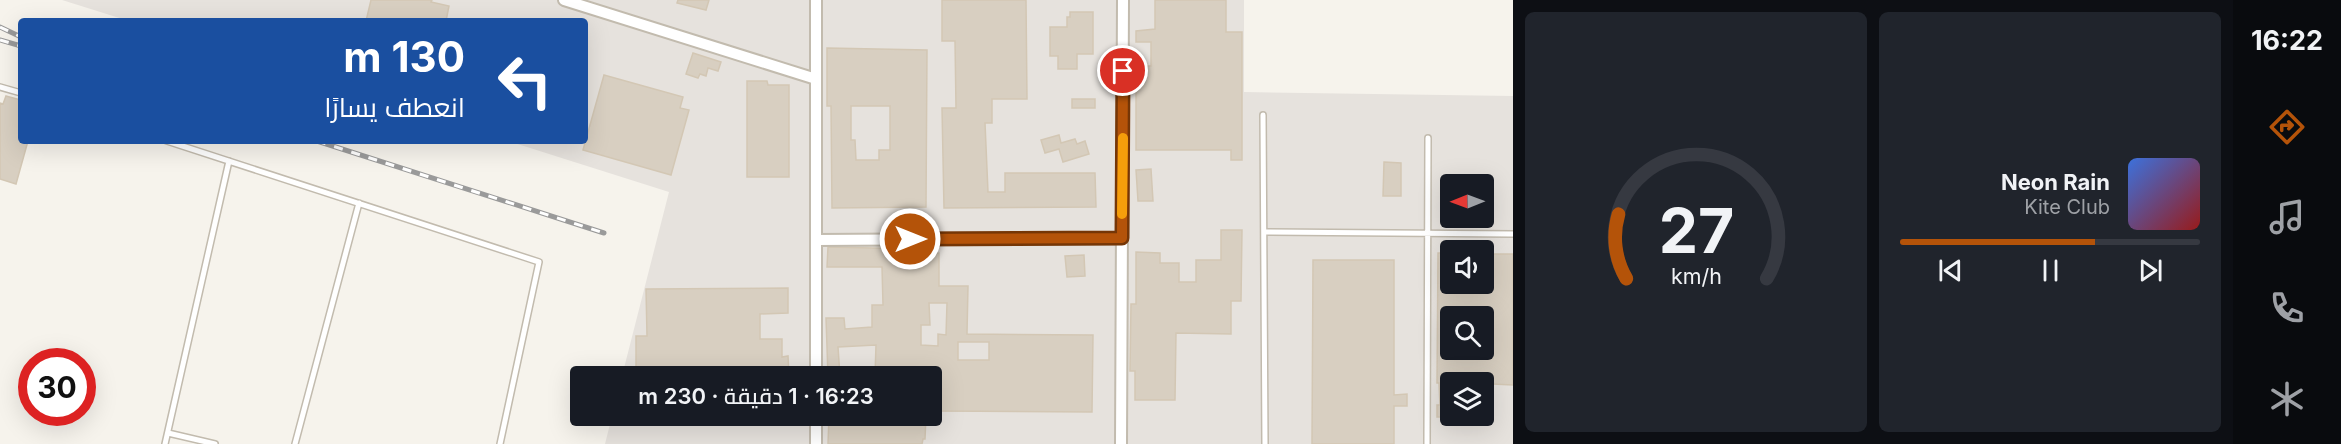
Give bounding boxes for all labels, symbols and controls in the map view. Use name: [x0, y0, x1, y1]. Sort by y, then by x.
text: 16:22: [2251, 24, 2323, 57]
text: 130 m: [343, 31, 465, 82]
icon: left: [486, 42, 564, 120]
pin: [1097, 45, 1148, 96]
icon: arrive: [1106, 54, 1139, 87]
text: انعطف يسارًا: [324, 91, 465, 124]
icon: directions: [2266, 106, 2308, 148]
text: Neon Rain: [2001, 169, 2110, 195]
north arrow: [1440, 174, 1494, 228]
map controls: [1440, 174, 1494, 426]
text: 27: [1658, 193, 1734, 268]
text: Kite Club: [2024, 195, 2110, 219]
icon: music: [2266, 196, 2308, 238]
position arrow: [878, 207, 942, 271]
button: sound: [1440, 240, 1494, 294]
icon: previous: [1934, 254, 1967, 287]
icon: pause: [2034, 254, 2067, 287]
icon: next: [2134, 254, 2167, 287]
text: km/h: [1671, 263, 1721, 289]
icon: phone: [2266, 287, 2308, 329]
button: search: [1440, 306, 1494, 360]
speed limit sign: 30: [18, 348, 96, 426]
button: layers: [1440, 372, 1494, 426]
icon: climate: [2266, 378, 2308, 420]
text: 16:23 · 1 دقيقة · 230 m: [638, 383, 874, 409]

